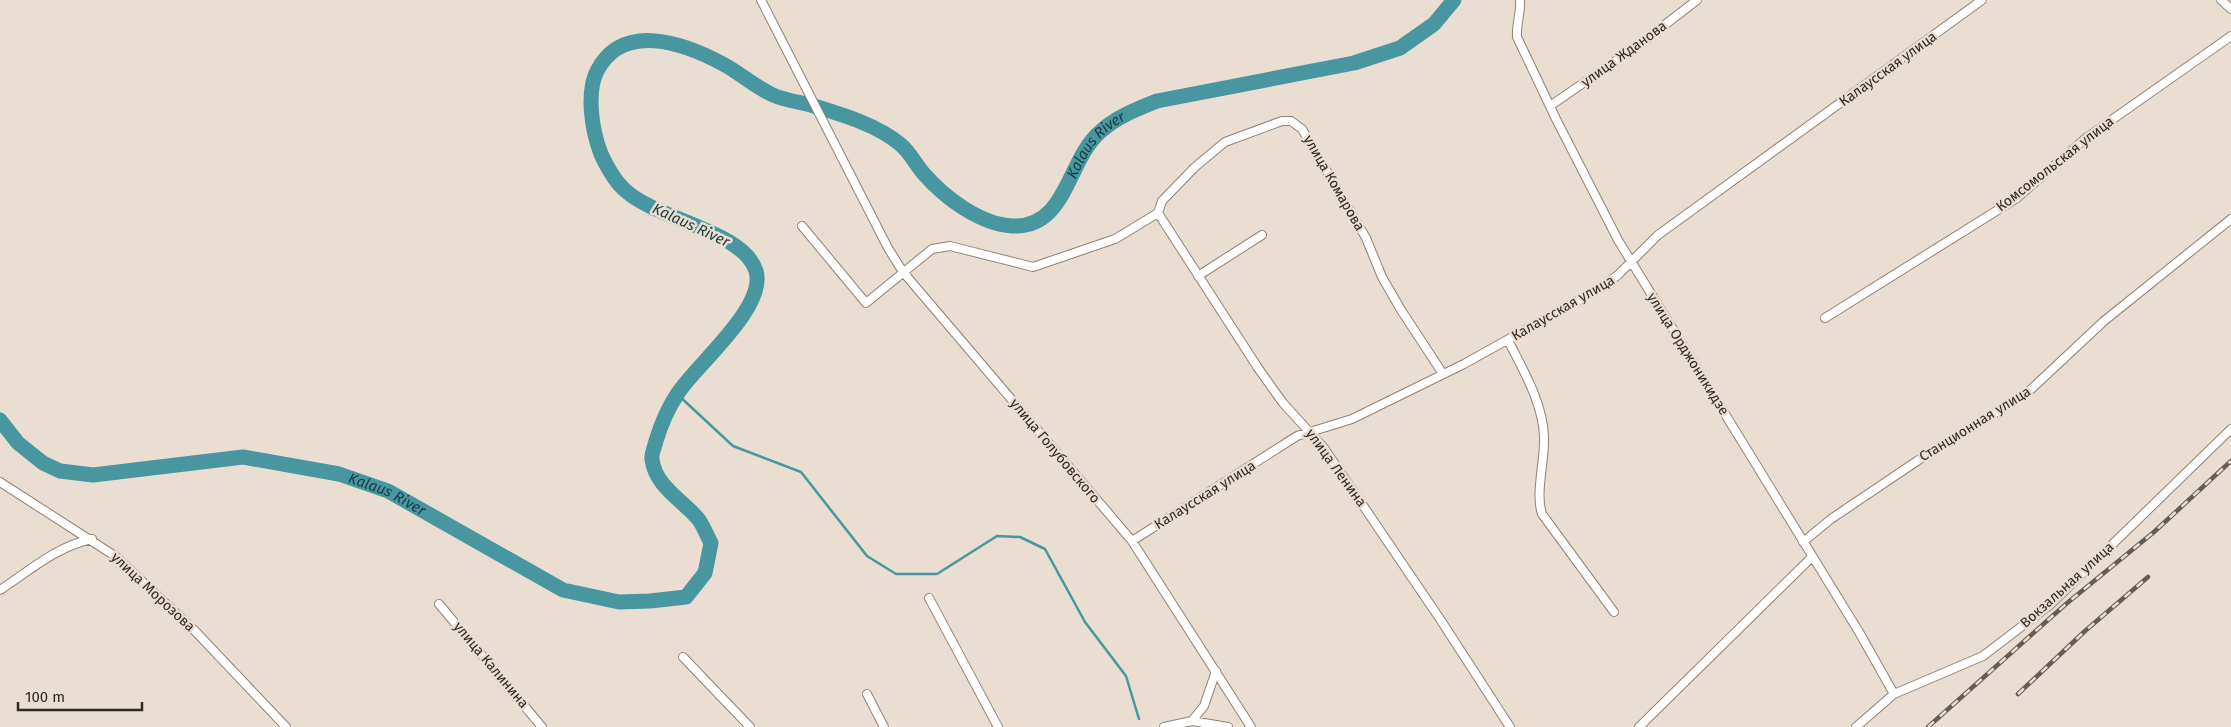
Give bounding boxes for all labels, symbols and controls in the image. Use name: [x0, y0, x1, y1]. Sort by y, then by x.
street label: улица Жданова: [1578, 17, 1670, 91]
street label: Калаусская улица: [1836, 28, 1940, 110]
water label: Kalaus River: [1063, 107, 1129, 182]
street label: Комсомольская улица: [1993, 113, 2117, 215]
street label: улица Комарова: [1300, 132, 1368, 234]
water label: Kalaus River: [650, 199, 734, 251]
street label: Калаусская улица: [1508, 272, 1618, 344]
street label: улица Орджоникидзе: [1643, 290, 1733, 418]
street label: Станционная улица: [1916, 383, 2034, 465]
street label: улица Голубовского: [1006, 395, 1104, 507]
street label: улица Ленина: [1302, 426, 1370, 510]
street label: Калаусская улица: [1151, 457, 1259, 533]
water label: Kalaus River: [346, 469, 430, 520]
street label: Вокзальная улица: [2017, 539, 2117, 631]
street label: улица Морозова: [108, 549, 198, 635]
street label: улица Калинина: [450, 618, 532, 712]
scale bar: [18, 680, 141, 712]
text: 100 m: [25, 688, 65, 706]

